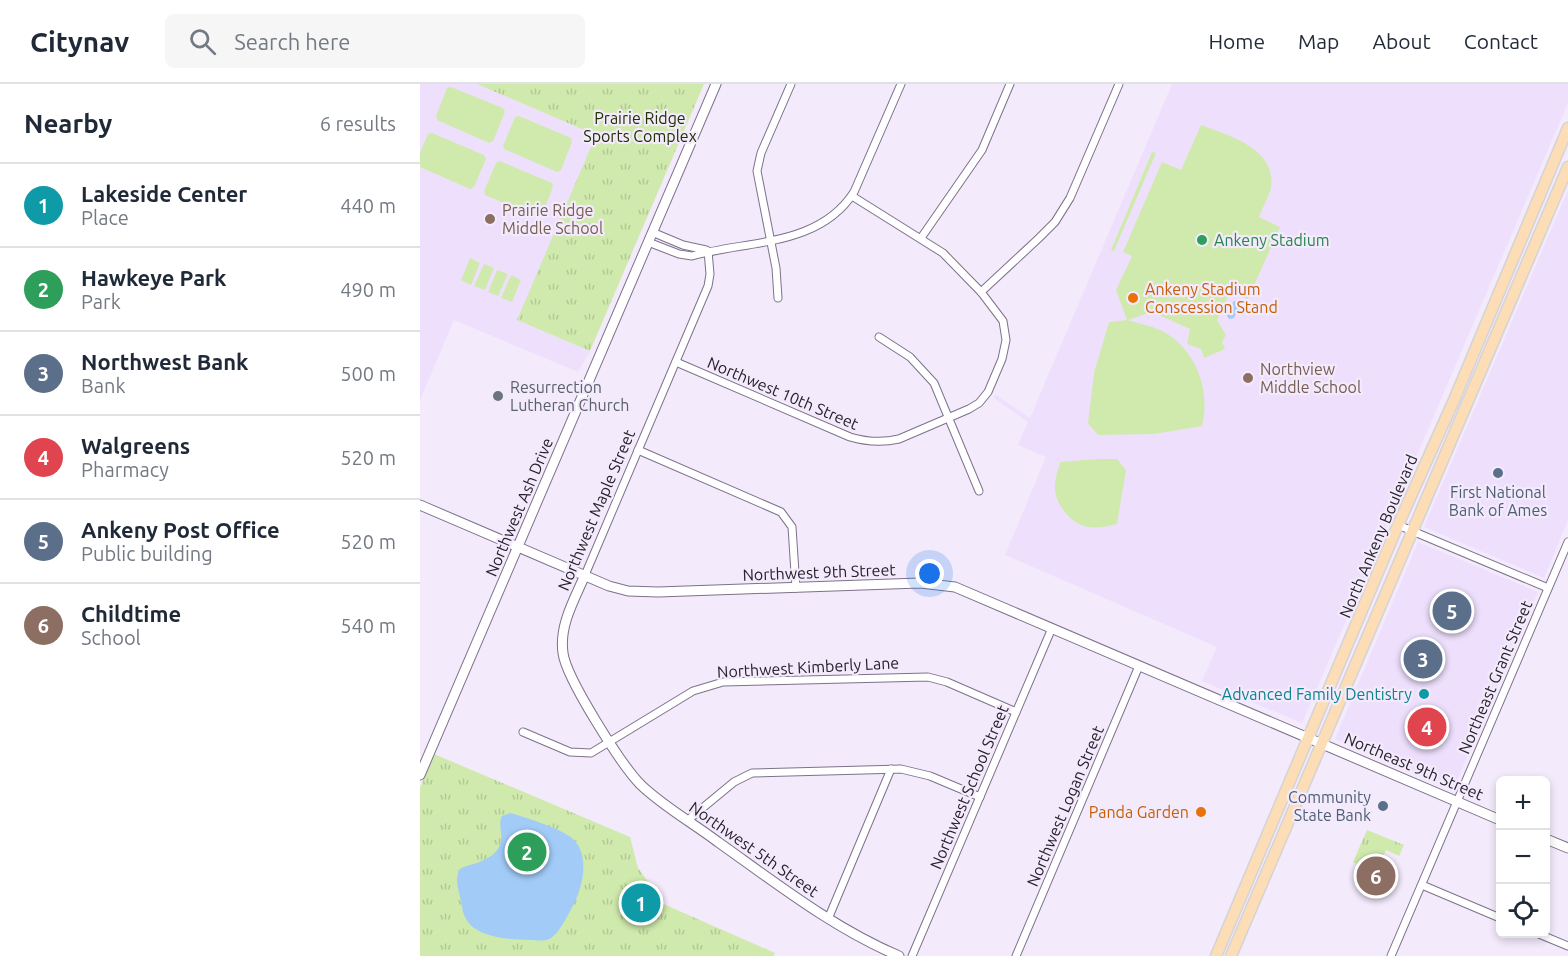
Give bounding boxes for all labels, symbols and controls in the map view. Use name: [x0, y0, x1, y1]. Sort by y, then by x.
search box: [165, 14, 585, 68]
icon: search: [186, 25, 219, 58]
text: Citynav: [30, 26, 129, 57]
text: Search here: [234, 29, 350, 54]
text: Home: [1208, 29, 1265, 53]
text: Map: [1298, 29, 1339, 53]
text: About: [1372, 29, 1431, 53]
text: Contact: [1464, 29, 1538, 53]
text: Nearby: [24, 109, 112, 138]
park label: Prairie Ridge Sports Complex: [583, 109, 697, 145]
text: 6 results: [320, 112, 396, 135]
text: Lakeside Center: [81, 181, 247, 206]
text: 1: [38, 194, 49, 217]
text: 440 m: [340, 194, 396, 217]
place label: Prairie Ridge Middle School: [502, 201, 603, 237]
text: Place: [81, 206, 129, 229]
marker: Prairie Ridge Middle School: [483, 212, 497, 226]
place label: Ankeny Stadium: [1214, 231, 1330, 249]
marker: Ankeny Stadium: [1195, 233, 1209, 247]
text: Hawkeye Park: [81, 265, 226, 290]
text: 2: [38, 278, 49, 301]
text: 490 m: [340, 278, 396, 301]
place label: Ankeny Stadium Conscession Stand: [1145, 280, 1278, 316]
text: Park: [81, 290, 121, 313]
marker: Ankeny Stadium Conscession Stand: [1126, 291, 1140, 305]
text: Northwest Bank: [81, 349, 248, 374]
street label: Northwest 10th Street: [705, 353, 862, 433]
place label: Northview Middle School: [1260, 360, 1361, 396]
text: 3: [38, 362, 49, 385]
text: 500 m: [340, 362, 396, 385]
marker: Northview Middle School: [1241, 371, 1255, 385]
text: Bank: [81, 374, 126, 397]
place label: Resurrection Lutheran Church: [510, 378, 629, 414]
marker: Resurrection Lutheran Church: [491, 389, 505, 403]
street label: Northwest Maple Street: [554, 426, 638, 593]
text: Walgreens: [81, 433, 190, 458]
street label: Northwest Ash Drive: [482, 435, 556, 579]
text: 4: [38, 446, 49, 469]
text: 520 m: [340, 446, 396, 469]
street label: North Ankeny Boulevard: [1335, 452, 1421, 620]
text: Pharmacy: [81, 458, 169, 481]
marker: First National Bank of Ames: [1491, 466, 1505, 480]
place label: First National Bank of Ames: [1449, 483, 1547, 519]
text: Ankeny Post Office: [81, 517, 280, 542]
text: 5: [38, 530, 49, 553]
text: 520 m: [340, 530, 396, 553]
text: Public building: [81, 542, 213, 565]
your location: [915, 559, 944, 588]
street label: Northwest 9th Street: [742, 560, 897, 584]
pin: 5: [1432, 588, 1472, 634]
street label: Northeast Grant Street: [1455, 597, 1536, 756]
text: Childtime: [81, 601, 181, 626]
text: 6: [38, 614, 49, 637]
text: 540 m: [340, 614, 396, 637]
text: School: [81, 626, 141, 649]
pin: 3: [1404, 636, 1442, 682]
street label: Northwest Kimberly Lane: [716, 653, 900, 681]
place label: Advanced Family Dentistry: [1222, 685, 1412, 703]
marker: Advanced Family Dentistry: [1417, 687, 1431, 701]
street label: Northwest School Street: [926, 702, 1012, 872]
pin: 4: [1408, 704, 1446, 750]
street label: Northwest Logan Street: [1023, 722, 1107, 889]
street label: Northeast 9th Street: [1342, 729, 1487, 804]
map controls: [1496, 776, 1550, 938]
button: +: [1496, 776, 1550, 830]
place label: Community State Bank: [1288, 788, 1371, 824]
street label: Northwest 5th Street: [686, 798, 822, 901]
marker: Community State Bank: [1376, 799, 1390, 813]
place label: Panda Garden: [1089, 803, 1189, 821]
marker: Panda Garden: [1194, 805, 1208, 819]
pin: 2: [508, 830, 546, 874]
button: −: [1496, 830, 1550, 884]
pin: 6: [1356, 854, 1396, 898]
pin: 1: [622, 880, 660, 926]
button: locate: [1496, 884, 1550, 938]

